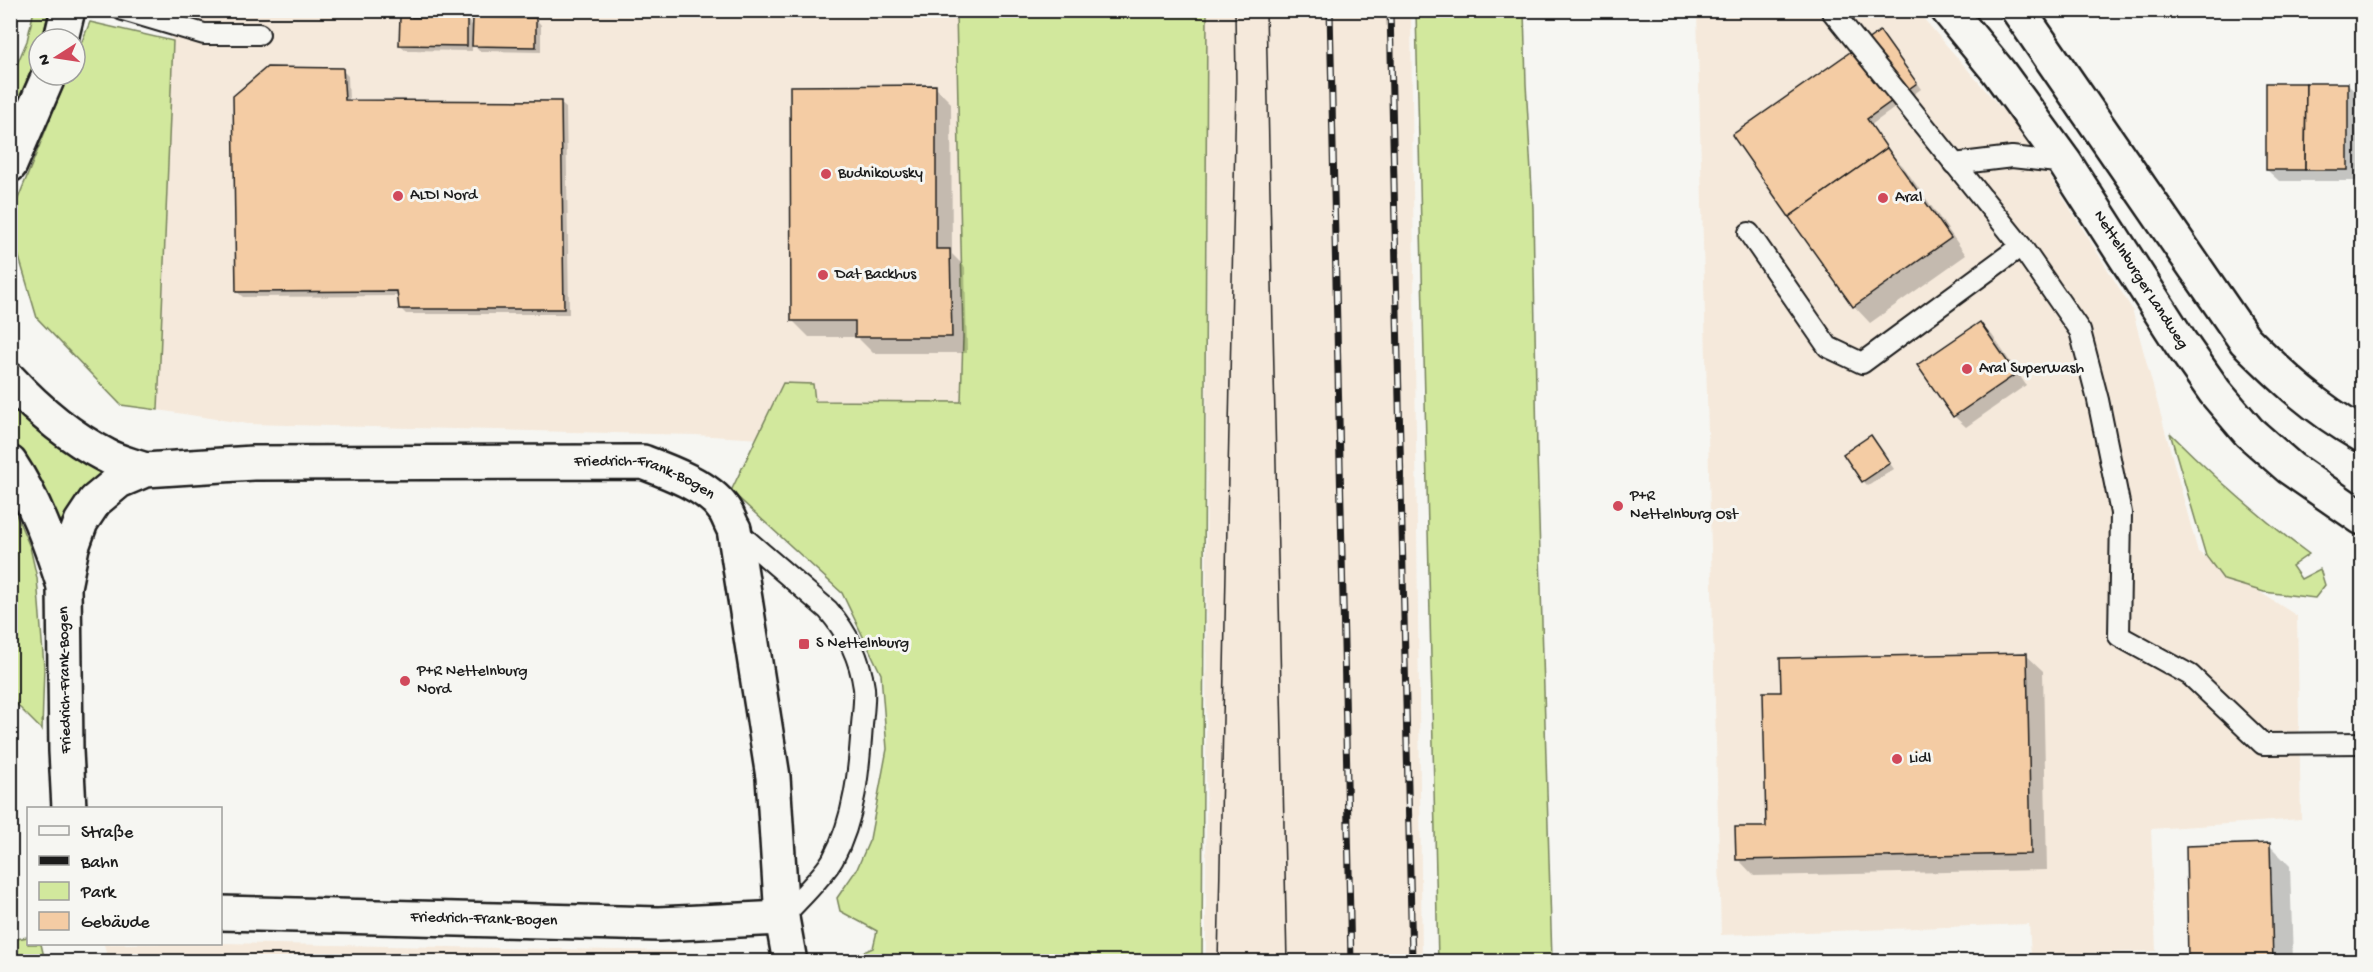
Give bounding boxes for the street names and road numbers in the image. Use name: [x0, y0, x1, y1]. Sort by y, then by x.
street label: Nettelnburger Landweg: [2089, 207, 2192, 353]
street label: Friedrich-Frank-Bogen: [573, 452, 719, 505]
street label: Friedrich-Frank-Bogen: [55, 606, 77, 755]
street label: Friedrich-Frank-Bogen: [409, 908, 558, 931]

